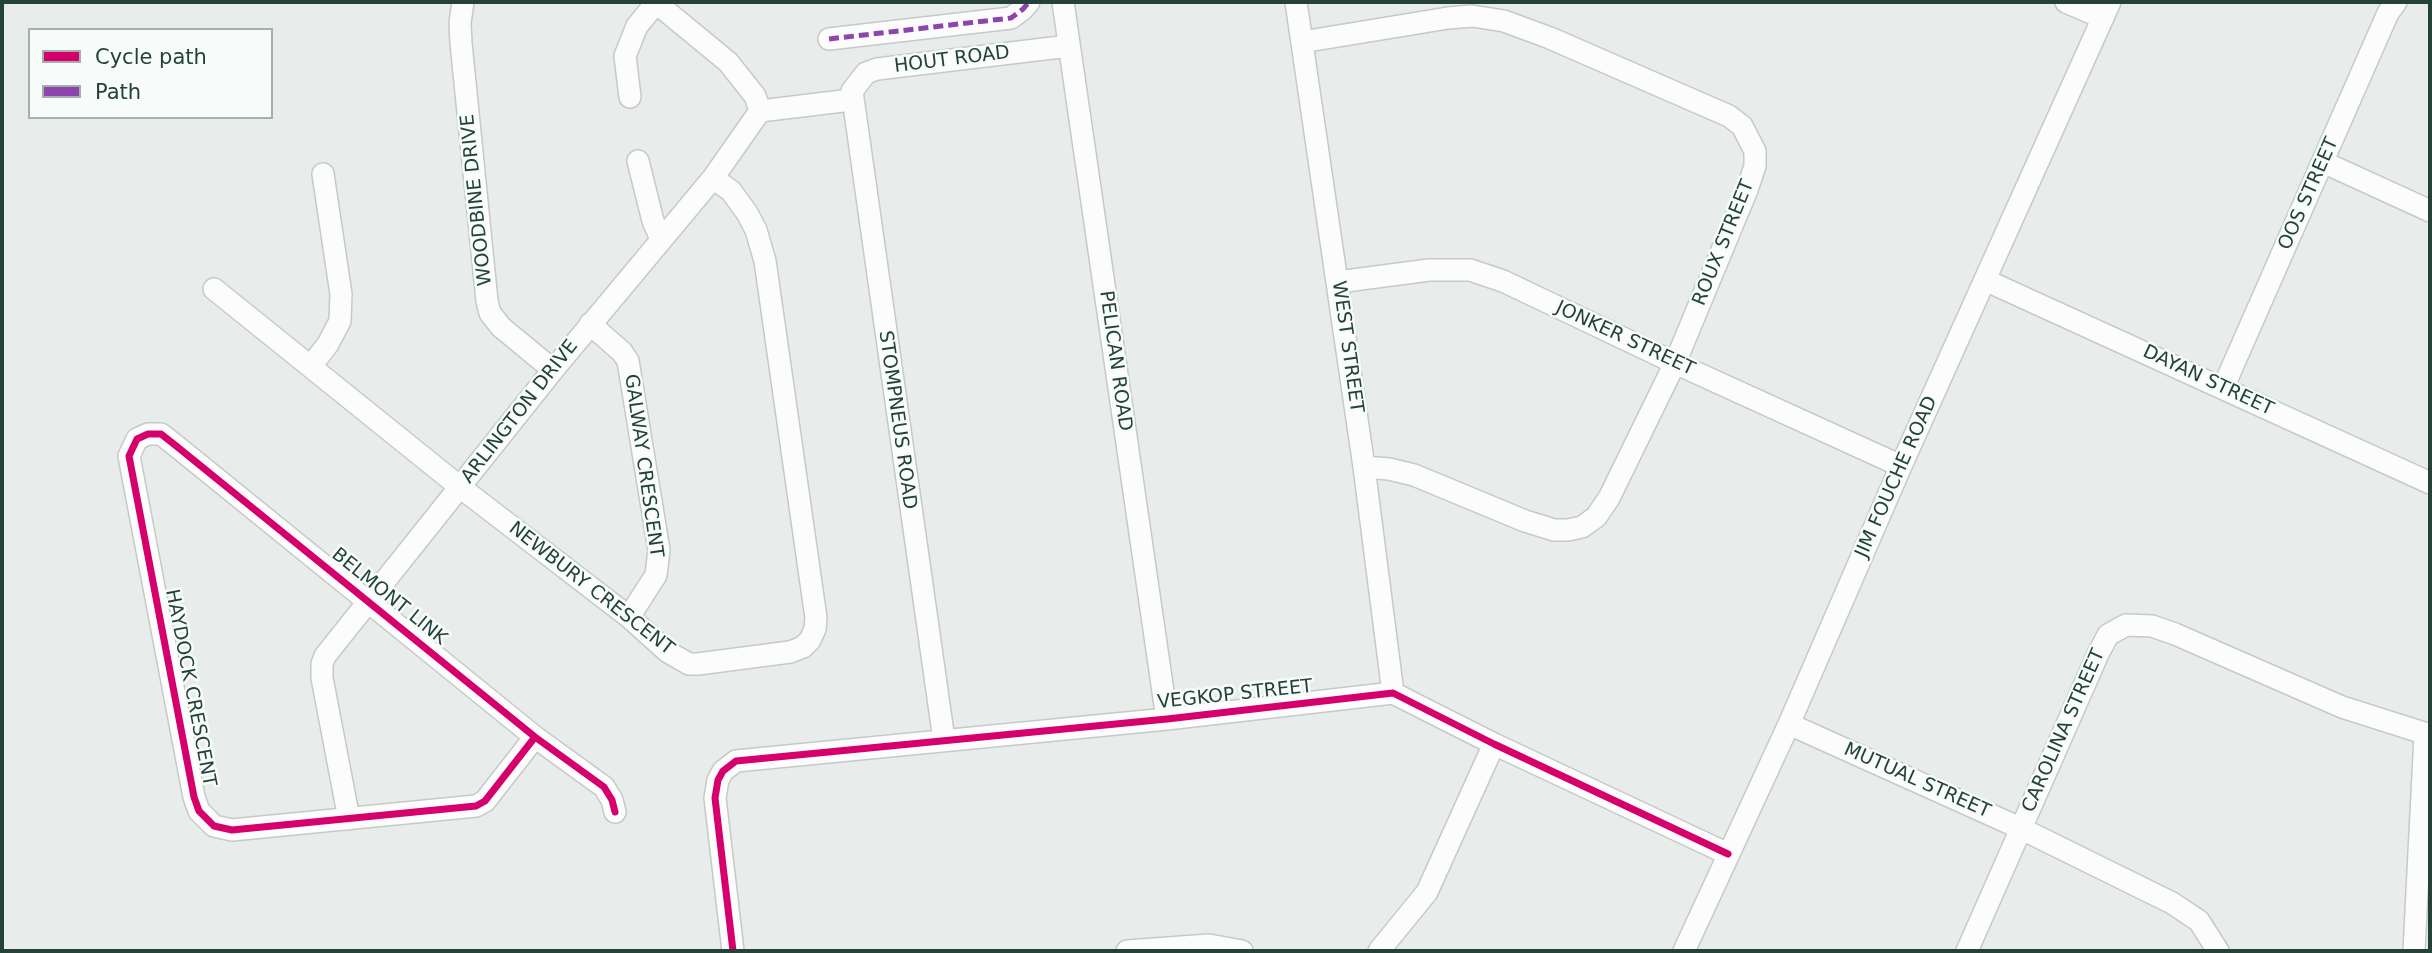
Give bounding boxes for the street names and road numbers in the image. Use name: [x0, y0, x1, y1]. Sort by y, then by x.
street label: HOUT ROAD: [893, 42, 1011, 78]
street label: WOODBINE DRIVE: [457, 113, 497, 287]
street label: OOS STREET: [2274, 134, 2344, 254]
street label: ROUX STREET: [1688, 177, 1760, 309]
street label: WEST STREET: [1326, 280, 1368, 414]
street label: PELICAN ROAD: [1094, 289, 1136, 433]
street label: JONKER STREET: [1552, 297, 1698, 381]
street label: STOMPNEUS ROAD: [873, 329, 921, 511]
street label: ARLINGTON DRIVE: [457, 336, 583, 488]
street label: DAYAN STREET: [2139, 341, 2277, 421]
street label: GALWAY CRESCENT: [619, 373, 667, 559]
street label: JIM FOUCHE ROAD: [1851, 393, 1943, 561]
street label: NEWBURY CRESCENT: [504, 517, 678, 661]
street label: BELMONT LINK: [327, 544, 451, 650]
street label: HAYDOCK CRESCENT: [160, 587, 220, 789]
street label: CAROLINA STREET: [2018, 646, 2110, 816]
street label: VEGKOP STREET: [1156, 676, 1314, 714]
street label: MUTUAL STREET: [1840, 738, 1994, 824]

